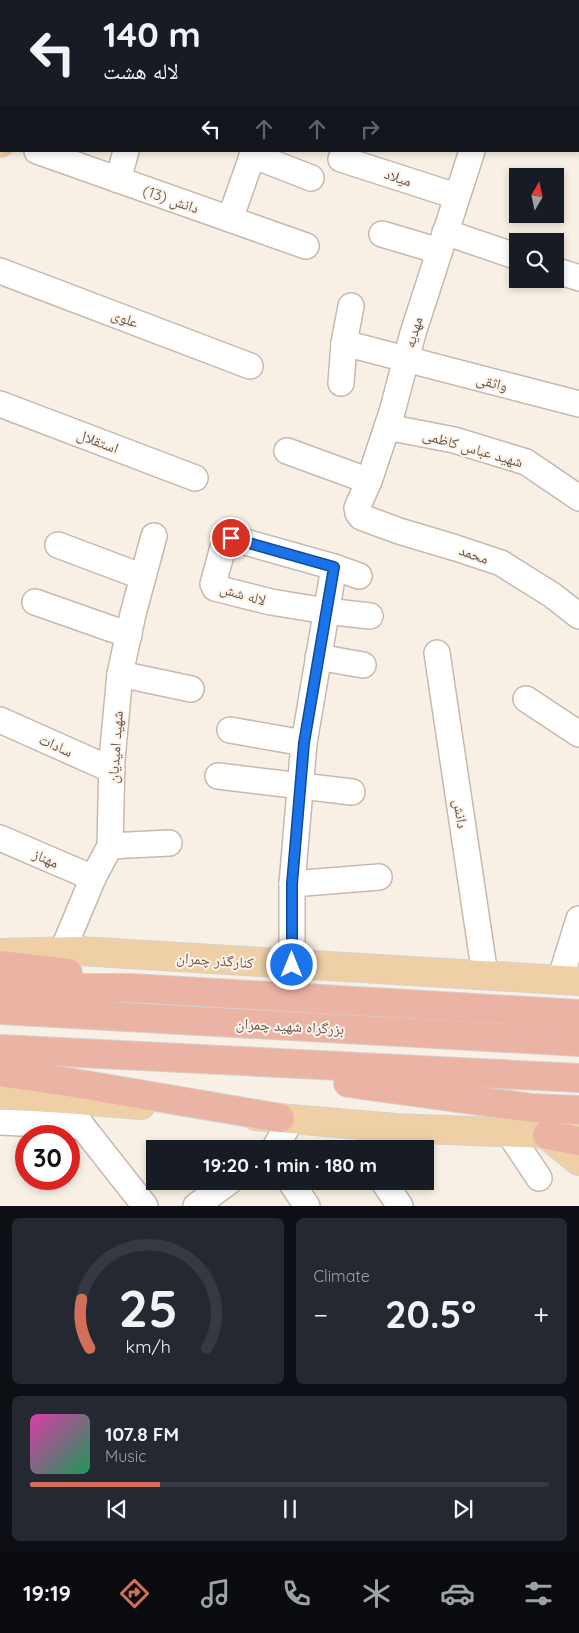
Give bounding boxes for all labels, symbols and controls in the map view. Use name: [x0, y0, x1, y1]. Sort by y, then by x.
text: 140 m: [103, 12, 201, 56]
icon: left: [20, 20, 85, 85]
text: لاله هشت: [103, 57, 179, 85]
icon: left: [197, 115, 225, 143]
icon: ahead: [250, 115, 278, 143]
icon: ahead: [303, 115, 331, 143]
icon: right: [356, 115, 384, 143]
street label: میلاد: [382, 164, 414, 190]
north arrow: [509, 168, 564, 222]
map controls: [509, 168, 564, 288]
street label: دانش (13): [140, 181, 201, 218]
button: search: [509, 233, 564, 288]
street label: علوی: [108, 304, 142, 333]
street label: مهدیه: [400, 314, 427, 350]
street label: واثقی: [474, 369, 510, 396]
street label: استقلال: [74, 424, 121, 458]
street label: شهید عباس کاظمی: [420, 425, 526, 472]
pin: [210, 517, 252, 559]
icon: arrive: [217, 524, 245, 552]
street label: محمد: [457, 540, 491, 568]
street label: لاله شش: [218, 578, 268, 611]
street label: شهید امیدیان: [103, 710, 128, 784]
street label: سادات: [36, 729, 76, 761]
street label: دانش: [449, 798, 472, 830]
street label: مهناز: [29, 844, 62, 872]
position arrow: [265, 938, 317, 990]
street label: کنارگذر چمران: [176, 948, 254, 973]
street label: بزرگراه شهید چمران: [235, 1014, 345, 1039]
speed limit sign: 30: [15, 1125, 80, 1190]
text: 19:20 · 1 min · 180 m: [203, 1153, 377, 1177]
text: Climate: [314, 1266, 370, 1286]
text: 25: [118, 1275, 178, 1340]
text: 20.5°: [385, 1290, 476, 1338]
text: −: [314, 1297, 328, 1332]
text: +: [533, 1297, 549, 1332]
text: km/h: [125, 1335, 170, 1357]
text: 107.8 FM: [105, 1422, 179, 1446]
text: Music: [105, 1446, 147, 1466]
icon: previous: [103, 1495, 131, 1523]
icon: pause: [276, 1495, 304, 1523]
icon: next: [449, 1495, 477, 1523]
icon: directions: [117, 1576, 152, 1611]
icon: music: [198, 1576, 233, 1611]
icon: phone: [279, 1576, 314, 1611]
icon: climate: [359, 1576, 394, 1611]
icon: car: [440, 1576, 475, 1611]
icon: filters: [521, 1576, 556, 1611]
text: 19:19: [23, 1579, 71, 1607]

